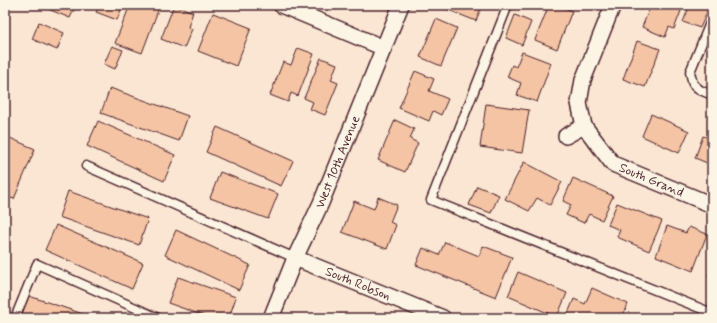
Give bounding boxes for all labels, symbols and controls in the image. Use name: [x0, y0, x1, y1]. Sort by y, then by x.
street label: West 10th Avenue: [311, 113, 364, 211]
street label: South Grand: [616, 159, 686, 201]
street label: South Robson: [323, 263, 393, 304]

